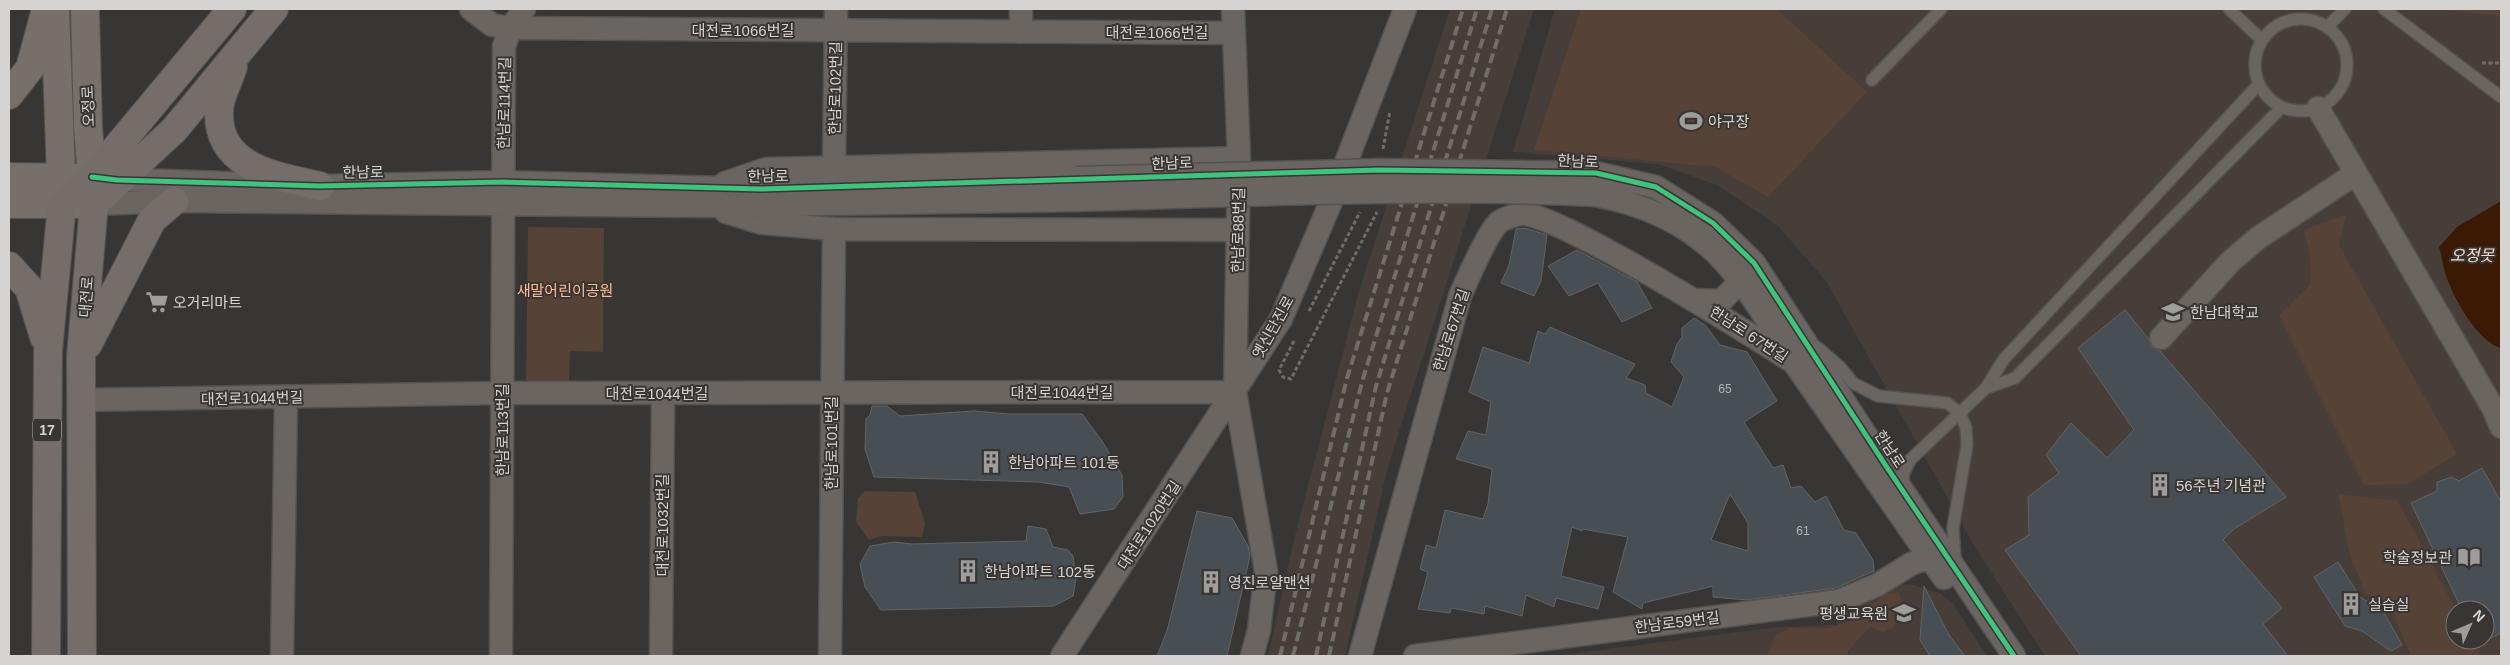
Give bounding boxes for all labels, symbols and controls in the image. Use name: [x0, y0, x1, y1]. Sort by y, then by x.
street label: 대전로1066번길: [692, 22, 794, 39]
street label: 대전로1066번길: [1106, 24, 1208, 41]
street label: 한남로102번길: [826, 41, 844, 135]
street label: 한남로114번길: [495, 56, 513, 150]
street label: 오정로: [79, 85, 97, 127]
sports icon: 야구장: [1678, 108, 1704, 134]
place label: 야구장: [1708, 113, 1750, 130]
street label: 한남로: [1557, 151, 1599, 171]
street label: 한남로: [1151, 154, 1193, 172]
street label: 한남로: [342, 163, 384, 181]
street label: 한남로: [747, 167, 789, 185]
street label: 한남로88번길: [1229, 187, 1247, 273]
water label: 오정못: [2450, 247, 2495, 264]
street label: 대전로: [76, 276, 96, 318]
park label: 새말어린이공원: [517, 282, 613, 299]
street label: 한남로67번길: [1430, 287, 1472, 373]
supermarket icon: 오거리마트: [144, 289, 170, 315]
street label: 옛신탄진로: [1249, 293, 1297, 361]
place label: 오거리마트: [173, 294, 242, 311]
school or university icon: 한남대학교: [2160, 299, 2186, 325]
street label: 한남로 67번길: [1707, 302, 1791, 366]
place label: 한남대학교: [2190, 304, 2259, 321]
house number: 65: [1718, 382, 1732, 396]
street label: 한남로113번길: [494, 384, 511, 476]
street label: 대전로1044번길: [1011, 384, 1113, 401]
street label: 대전로1044번길: [606, 385, 708, 402]
street label: 대전로1044번길: [201, 389, 303, 407]
street label: 한남로101번길: [823, 396, 840, 490]
road number: 17: [33, 418, 61, 442]
street label: 한남로: [1872, 427, 1908, 471]
building icon: 한남아파트 101동: [978, 449, 1004, 475]
place label: 한남아파트 101동: [1008, 454, 1120, 471]
building icon: 56주년 기념관: [2147, 472, 2173, 498]
street label: 대전로1032번길: [654, 474, 671, 576]
street label: 대전로1020번길: [1114, 477, 1184, 573]
place label: 56주년 기념관: [2176, 477, 2266, 494]
house number: 61: [1796, 524, 1810, 538]
library icon: 학술정보관: [2456, 544, 2482, 570]
place label: 학술정보관: [2383, 549, 2452, 566]
building icon: 한남아파트 102동: [955, 558, 981, 584]
place label: 한남아파트 102동: [984, 563, 1096, 580]
building icon: 영진로얄맨션: [1198, 569, 1224, 595]
place label: 영진로얄맨션: [1228, 574, 1311, 591]
building icon: 실습실: [2338, 591, 2364, 617]
place label: 실습실: [2368, 596, 2409, 613]
school or university icon: 평생교육원: [1891, 600, 1917, 626]
north arrow: [2445, 600, 2495, 650]
place label: 평생교육원: [1819, 605, 1888, 622]
text: N: [2470, 607, 2488, 625]
street label: 한남로59번길: [1633, 608, 1721, 636]

